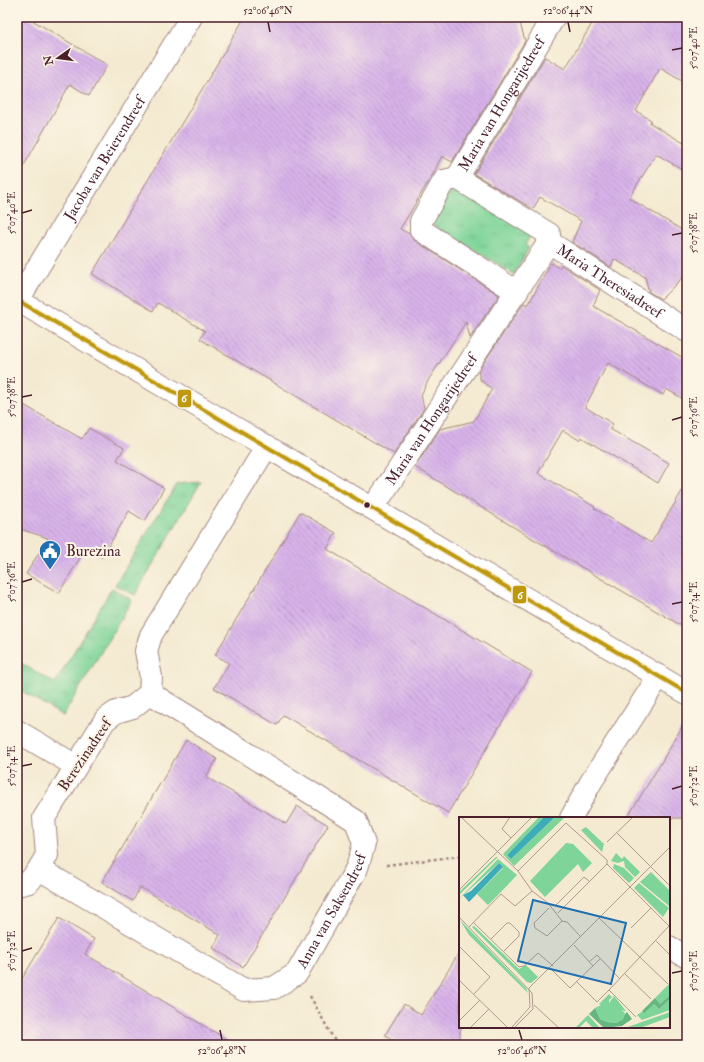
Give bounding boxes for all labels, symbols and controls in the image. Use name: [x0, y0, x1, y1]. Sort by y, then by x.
text: 52°06'46"N: [243, 5, 293, 17]
text: 52°06'44"N: [543, 5, 593, 17]
text: 5°07'40"E: [688, 27, 700, 69]
street label: Maria van Hongarijedreef: [454, 32, 550, 175]
north arrow: [38, 38, 78, 78]
text: N: [41, 53, 57, 68]
street label: Jacoba van Beierendreef: [59, 91, 151, 225]
text: 5°07'40"E: [6, 192, 18, 234]
text: 5°07'38"E: [688, 213, 700, 253]
street label: Maria Theresiadreef: [553, 240, 668, 323]
street label: Maria van Hongarijedreef: [381, 349, 483, 489]
text: 5°07'38"E: [6, 377, 18, 417]
line badge: 6: [177, 389, 192, 408]
text: 6: [181, 392, 188, 405]
text: 5°07'36"E: [688, 397, 700, 437]
unlabelled marker: [362, 500, 372, 510]
public building icon: Burezina: [37, 538, 63, 571]
place label: Burezina: [66, 542, 121, 561]
text: 5°07'36"E: [6, 562, 18, 602]
text: 5°07'34"E: [688, 582, 700, 622]
line badge: 6: [512, 585, 527, 604]
text: 6: [517, 589, 524, 602]
street label: Berezinadreef: [54, 713, 117, 795]
text: 5°07'34"E: [6, 746, 18, 786]
text: 5°07'32"E: [688, 766, 700, 806]
inset map: [459, 817, 670, 1028]
street label: Anna van Saksendreef: [292, 849, 371, 973]
text: 5°07'32"E: [6, 931, 18, 971]
text: 5°07'30"E: [688, 951, 700, 991]
text: 52°06'48"N: [197, 1045, 247, 1057]
text: 52°06'46"N: [497, 1045, 547, 1057]

